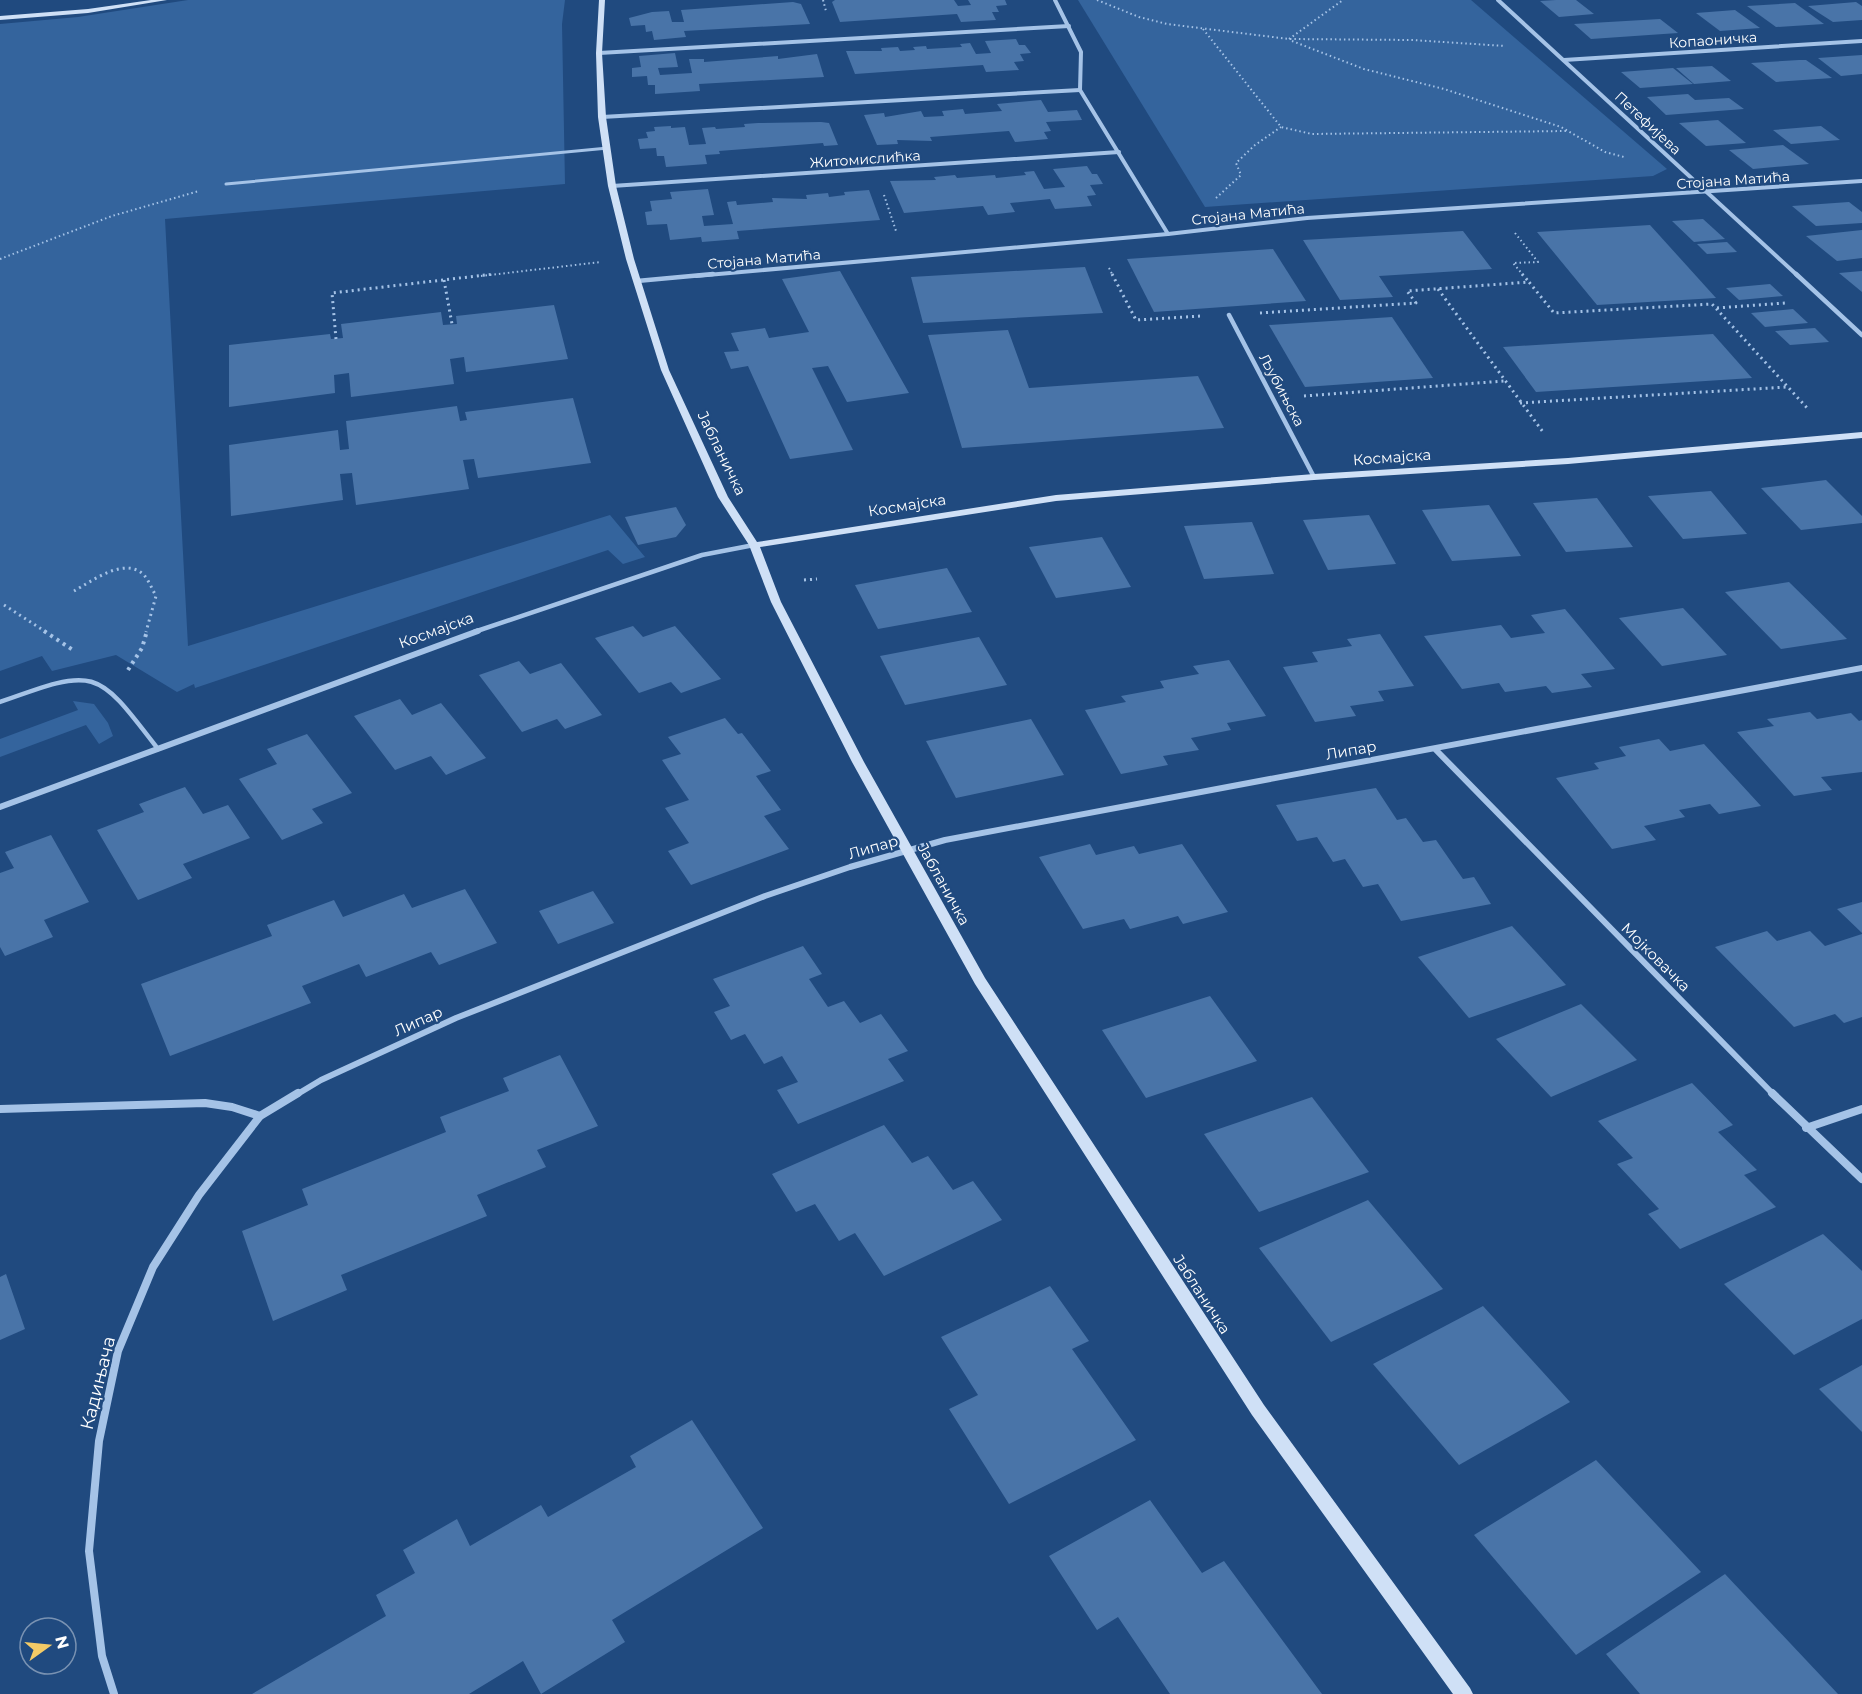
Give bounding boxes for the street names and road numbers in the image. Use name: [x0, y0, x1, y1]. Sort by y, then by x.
street label: Копаоничка: [1668, 28, 1758, 52]
street label: Петефијева: [1611, 88, 1685, 158]
street label: Житомислићка: [809, 146, 921, 172]
street label: Стојана Матића: [1676, 167, 1790, 193]
street label: Стојана Матића: [1191, 199, 1305, 229]
street label: Стојана Матића: [707, 245, 821, 273]
street label: Љубињска: [1255, 350, 1309, 430]
street label: Јабланичка: [693, 408, 751, 498]
street label: Космајска: [1352, 445, 1432, 469]
street label: Космајска: [867, 489, 947, 521]
street label: Космајска: [396, 608, 476, 652]
street label: Липар: [1324, 736, 1378, 764]
street label: Липар: [846, 831, 900, 863]
street label: Јабланичка: [914, 839, 974, 929]
street label: Мојковачка: [1617, 918, 1695, 996]
street label: Липар: [391, 1002, 445, 1040]
street label: Јабланичка: [1169, 1250, 1235, 1338]
street label: Кадињача: [76, 1334, 120, 1432]

